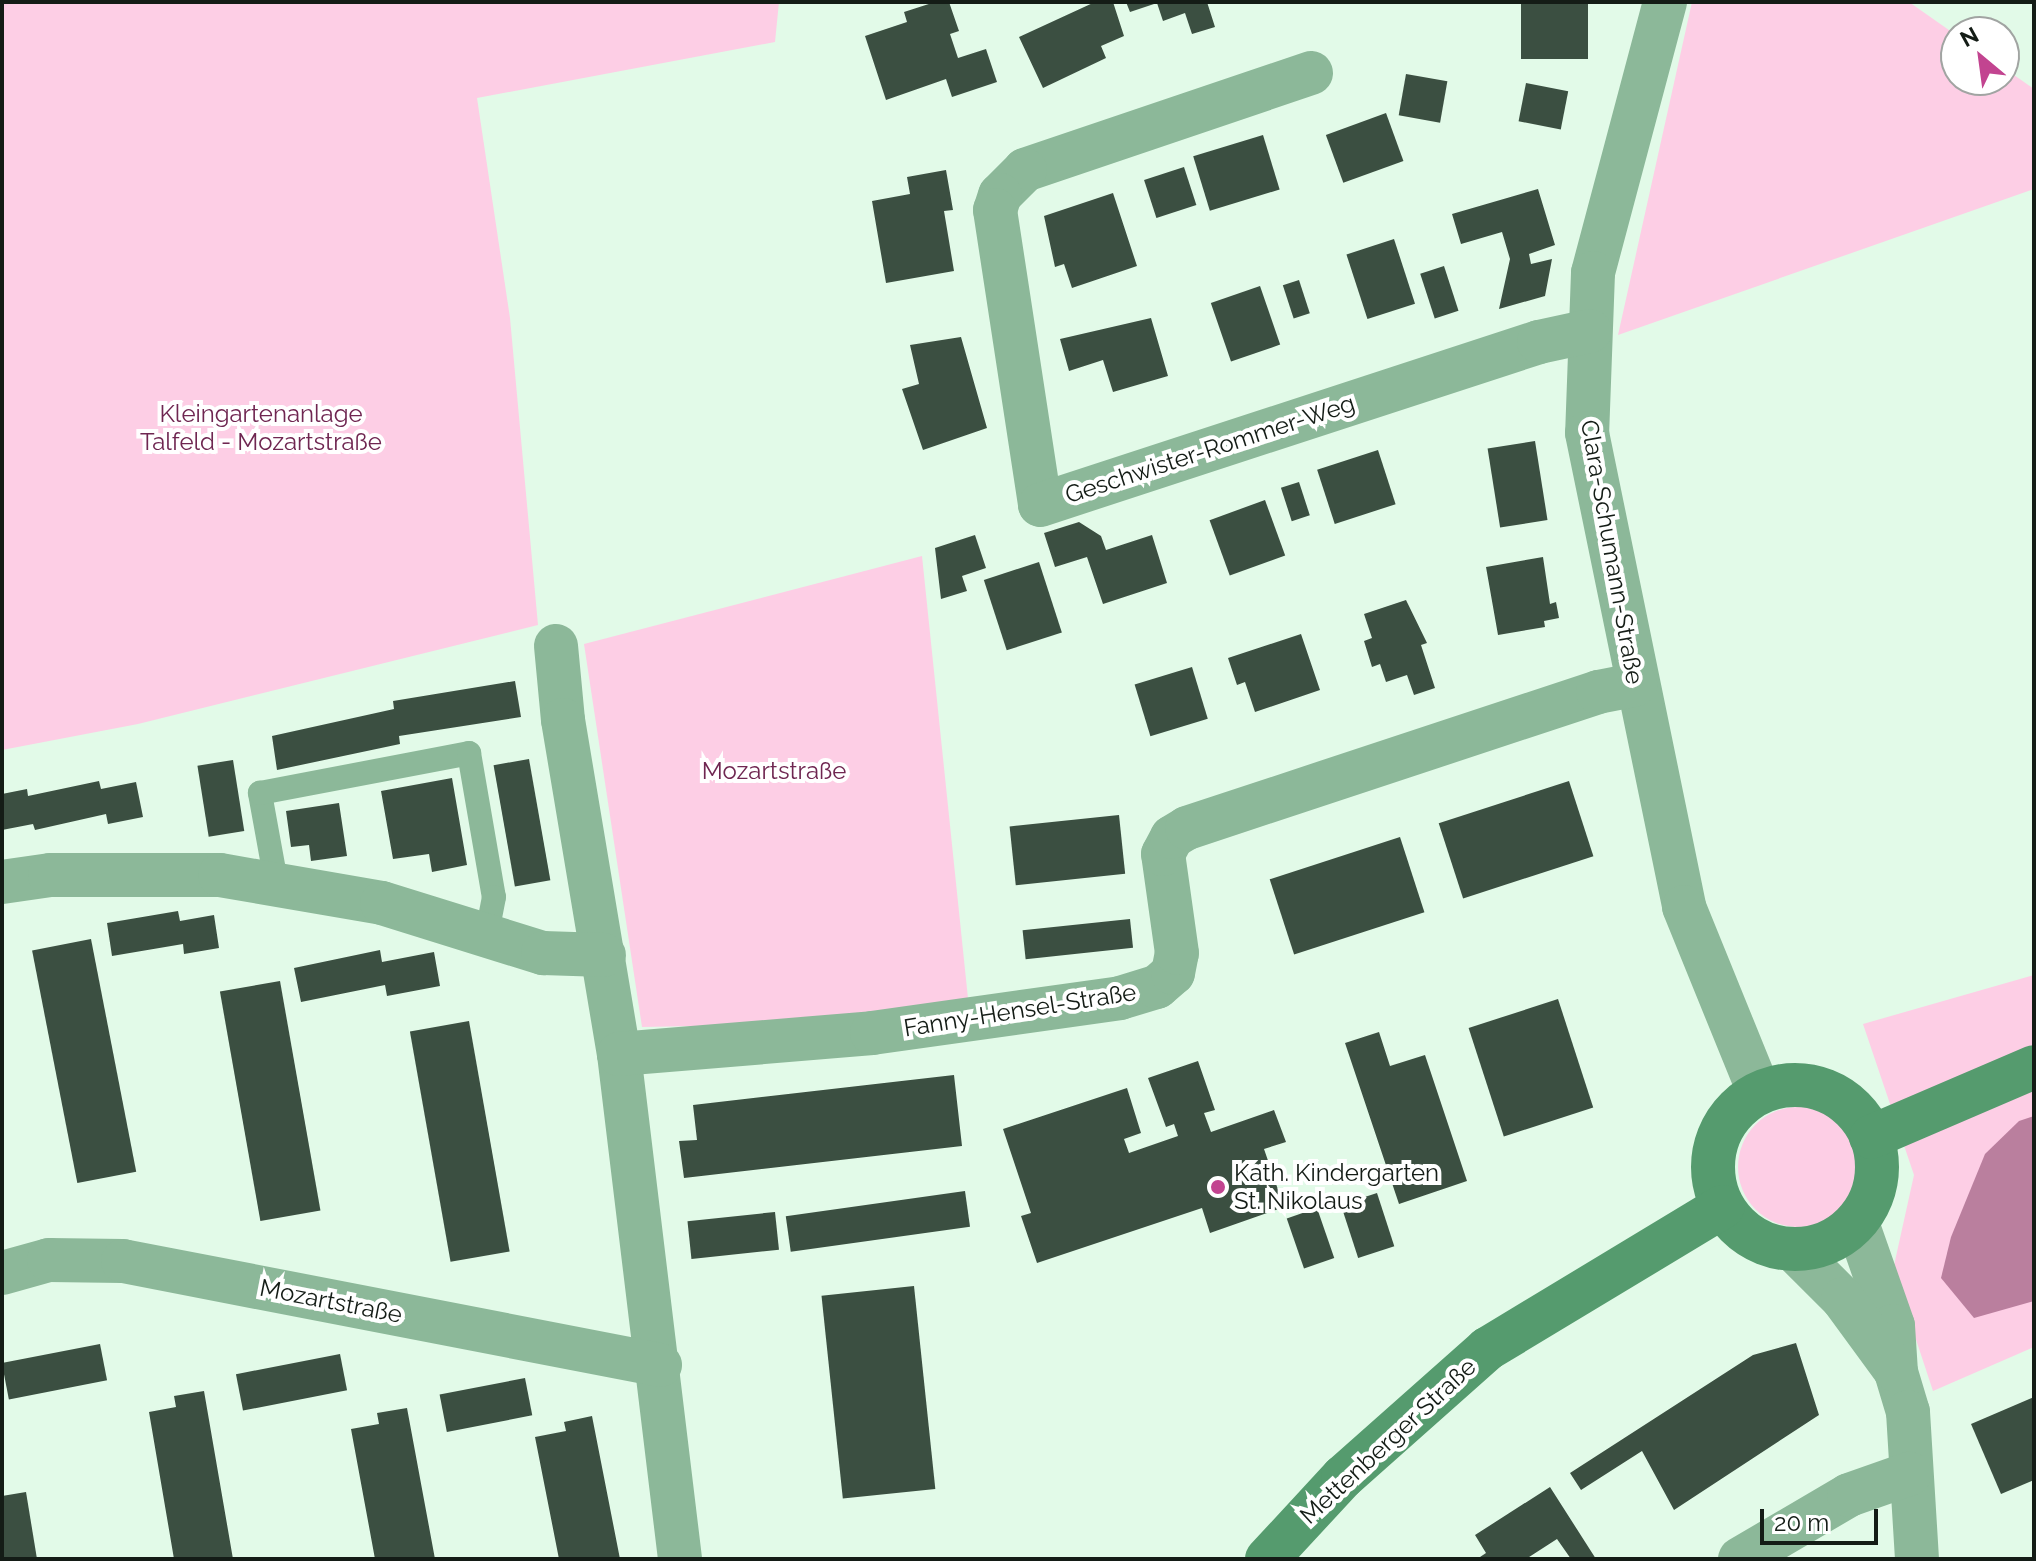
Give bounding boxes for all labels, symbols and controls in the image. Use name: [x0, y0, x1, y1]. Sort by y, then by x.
north arrow: [1940, 16, 2020, 96]
text: N: [1956, 21, 1983, 52]
street label: Geschwister-Rommer-Weg: [1062, 389, 1358, 509]
park label: Kleingartenanlage Talfeld - Mozartstraße: [140, 400, 382, 456]
street label: Clara-Schumann-Straße: [1575, 418, 1649, 686]
park label: Mozartstraße: [702, 757, 846, 785]
street label: Fanny-Hensel-Straße: [902, 977, 1138, 1043]
place label: Kath. Kindergarten St. Nikolaus: [1234, 1159, 1439, 1215]
marker: Kath. Kindergarten St. Nikolaus: [1209, 1178, 1227, 1196]
street label: Mozartstraße: [257, 1273, 405, 1329]
street label: Mettenberger Straße: [1294, 1352, 1482, 1530]
scale bar: [1764, 1493, 1882, 1543]
text: 20 m: [1774, 1508, 1829, 1537]

